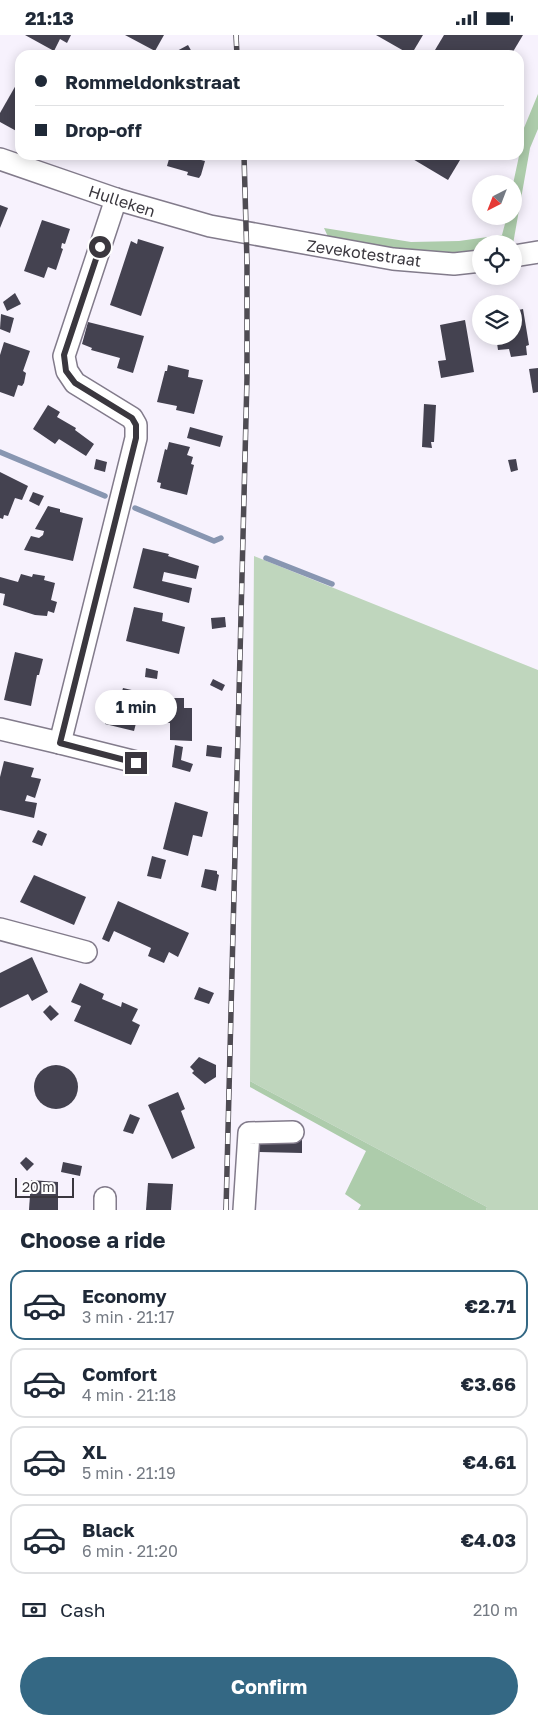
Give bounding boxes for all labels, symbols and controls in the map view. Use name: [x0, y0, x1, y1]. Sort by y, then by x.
text: 21:13: [25, 6, 74, 29]
text: Rommeldonkstraat: [65, 70, 240, 93]
text: Drop-off: [65, 118, 142, 141]
north arrow: [472, 175, 522, 225]
map controls: [472, 175, 522, 345]
street label: Hulleken: [86, 181, 158, 221]
street label: Zevekotestraat: [305, 235, 423, 271]
button: locate: [472, 235, 522, 285]
route start: [89, 236, 111, 258]
button: layers: [472, 295, 522, 345]
callout: 1 min: [95, 691, 177, 725]
text: 1 min: [116, 697, 156, 717]
route end: [125, 752, 147, 774]
scale bar: [15, 1175, 74, 1198]
text: 20 m: [22, 1178, 55, 1195]
text: Choose a ride: [20, 1226, 166, 1253]
icon: car: [22, 1283, 67, 1328]
text: Economy: [82, 1284, 167, 1307]
text: €2.71: [465, 1294, 516, 1317]
text: 3 min · 21:17: [82, 1307, 175, 1327]
icon: car: [22, 1361, 67, 1406]
text: Comfort: [82, 1362, 157, 1385]
text: €3.66: [461, 1372, 516, 1395]
text: 4 min · 21:18: [82, 1385, 176, 1405]
icon: car: [22, 1439, 67, 1484]
text: XL: [82, 1440, 107, 1463]
text: €4.61: [463, 1450, 516, 1473]
text: 5 min · 21:19: [82, 1463, 176, 1483]
icon: car: [22, 1517, 67, 1562]
text: Black: [82, 1518, 135, 1541]
text: €4.03: [461, 1528, 516, 1551]
text: 6 min · 21:20: [82, 1541, 178, 1561]
icon: cash: [20, 1596, 48, 1624]
text: Cash: [60, 1598, 105, 1621]
text: 210 m: [473, 1600, 518, 1620]
button: Confirm: [20, 1657, 518, 1715]

